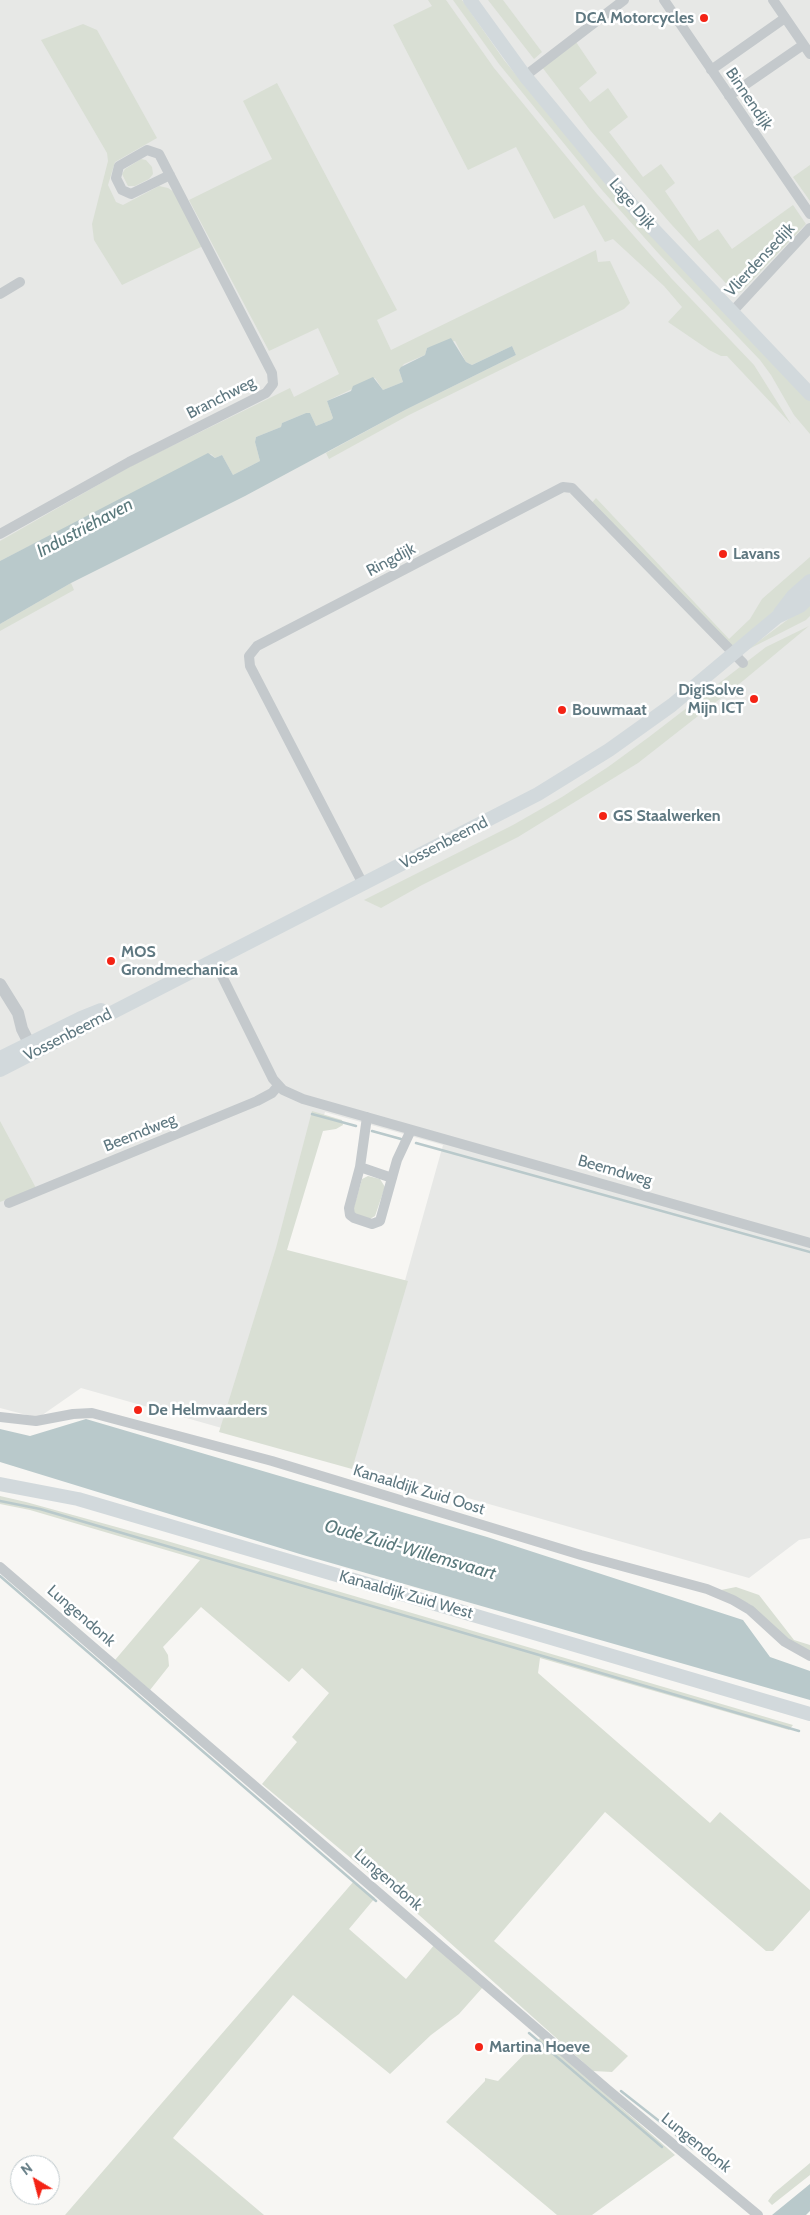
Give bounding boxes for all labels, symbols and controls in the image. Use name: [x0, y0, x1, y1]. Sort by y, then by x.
place label: DCA Motorcycles: [575, 8, 694, 28]
marker: DCA Motorcycles: [698, 12, 710, 24]
street label: Binnendijk: [721, 64, 777, 134]
street label: Lage Dijk: [605, 175, 659, 233]
street label: Vlierdensedijk: [721, 219, 799, 301]
street label: Branchweg: [183, 373, 259, 423]
water label: Industriehaven: [33, 494, 137, 562]
street label: Ringdijk: [363, 539, 419, 581]
place label: Lavans: [733, 544, 780, 564]
marker: Lavans: [717, 548, 729, 560]
place label: DigiSolve Mijn ICT: [678, 680, 744, 718]
marker: DigiSolve Mijn ICT: [748, 693, 760, 705]
place label: Bouwmaat: [572, 700, 647, 720]
marker: Bouwmaat: [556, 704, 568, 716]
place label: GS Staalwerken: [613, 806, 721, 826]
marker: GS Staalwerken: [597, 810, 609, 822]
street label: Vossenbeemd: [397, 813, 491, 873]
place label: MOS Grondmechanica: [121, 942, 238, 980]
marker: MOS Grondmechanica: [105, 955, 117, 967]
street label: Vossenbeemd: [21, 1005, 115, 1065]
street label: Beemdweg: [101, 1110, 179, 1156]
street label: Beemdweg: [576, 1151, 654, 1191]
place label: De Helmvaarders: [148, 1400, 267, 1420]
marker: De Helmvaarders: [132, 1404, 144, 1416]
street label: Kanaaldijk Zuid Oost: [351, 1461, 487, 1519]
water label: Oude Zuid-Willemsvaart: [322, 1515, 498, 1585]
street label: Kanaaldijk Zuid West: [337, 1567, 475, 1623]
street label: Lungendonk: [43, 1581, 119, 1651]
street label: Lungendonk: [350, 1845, 426, 1915]
place label: Martina Hoeve: [489, 2037, 590, 2057]
marker: Martina Hoeve: [473, 2041, 485, 2053]
street label: Lungendonk: [657, 2109, 735, 2177]
north arrow: [10, 2155, 60, 2205]
text: N: [17, 2159, 36, 2179]

